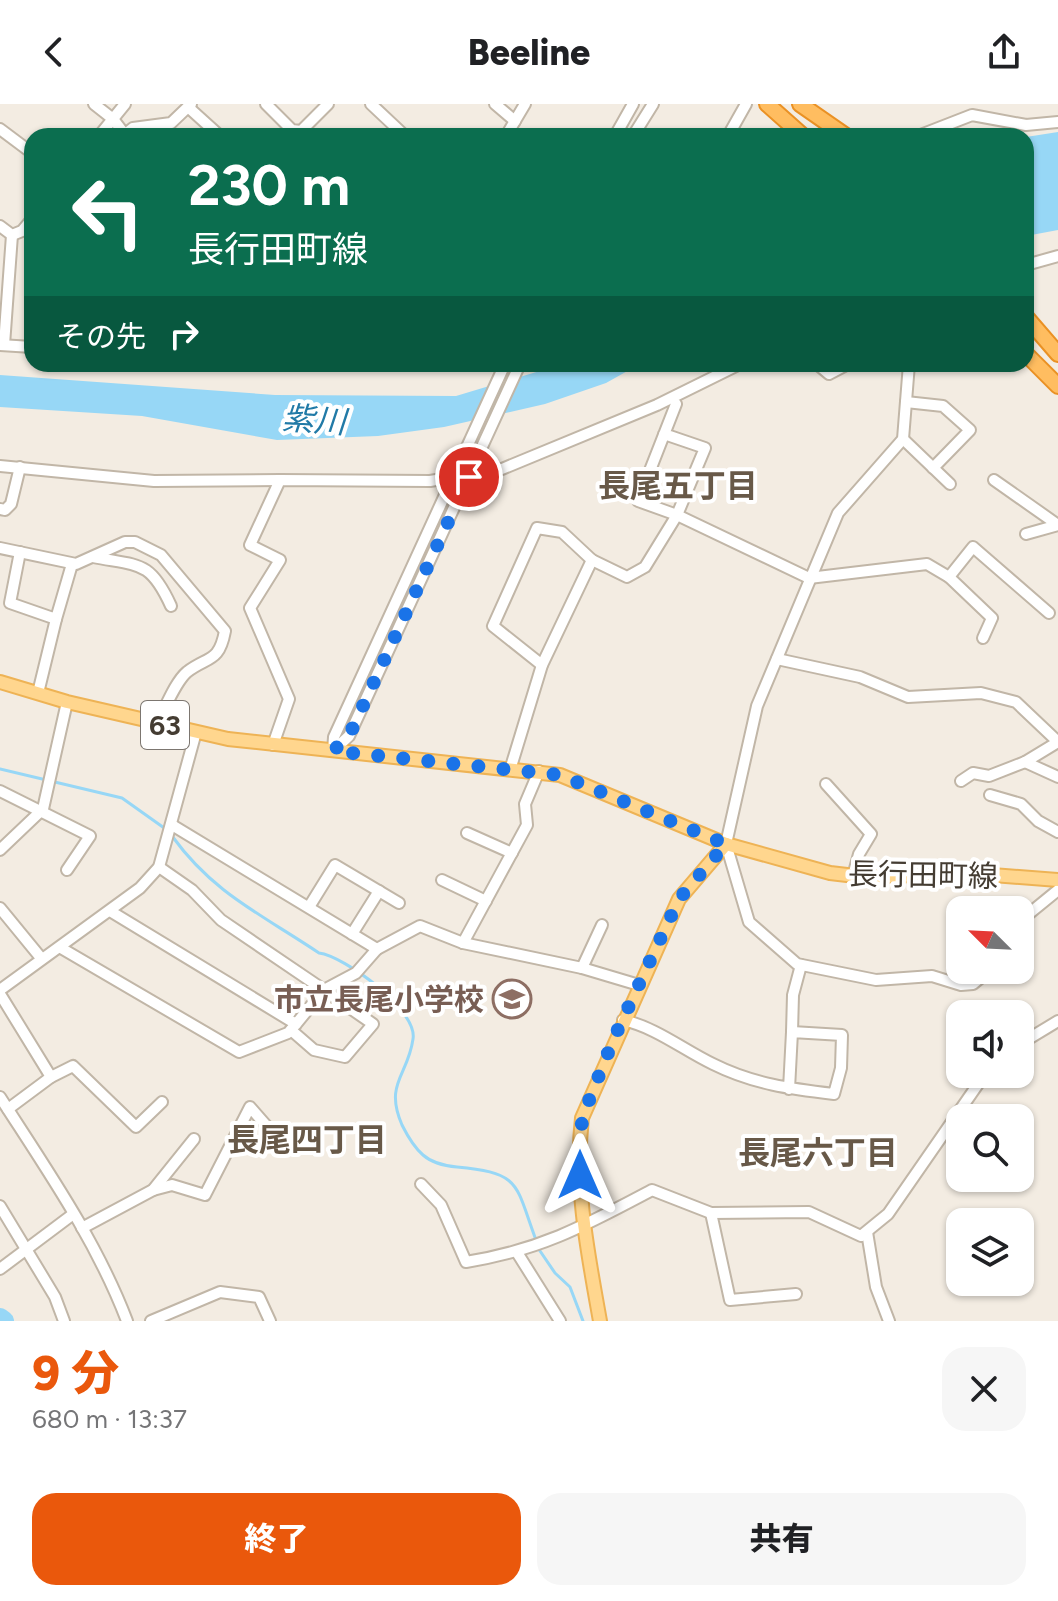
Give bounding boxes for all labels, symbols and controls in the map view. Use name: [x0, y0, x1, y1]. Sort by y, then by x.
icon: back: [32, 30, 76, 74]
icon: share: [982, 30, 1026, 74]
text: Beeline: [468, 31, 590, 74]
text: 230 m: [188, 152, 350, 219]
icon: left: [56, 160, 160, 264]
text: 長行田町線: [188, 228, 368, 271]
icon: right: [162, 312, 206, 356]
text: その先: [56, 318, 146, 355]
water label: 紫川: [281, 399, 350, 441]
pin: [435, 443, 503, 511]
icon: arrive: [447, 455, 491, 499]
district label: 長尾五丁目: [598, 467, 758, 505]
road number: 63: [141, 701, 189, 749]
street label: 長行田町線: [848, 855, 998, 895]
north arrow: [946, 896, 1034, 984]
map controls: [946, 896, 1034, 1296]
school or university icon: 市立長尾小学校: [491, 978, 533, 1020]
place label: 市立長尾小学校: [274, 981, 484, 1018]
button: sound: [946, 1000, 1034, 1088]
button: search: [946, 1104, 1034, 1192]
district label: 長尾四丁目: [227, 1121, 387, 1159]
position arrow: [538, 1133, 622, 1217]
district label: 長尾六丁目: [738, 1134, 898, 1172]
button: layers: [946, 1208, 1034, 1296]
text: 9 分: [32, 1344, 119, 1402]
button: close: [942, 1347, 1026, 1431]
text: 680 m · 13:37: [32, 1403, 187, 1435]
button: 終了: [32, 1493, 521, 1585]
button: 共有: [537, 1493, 1026, 1585]

